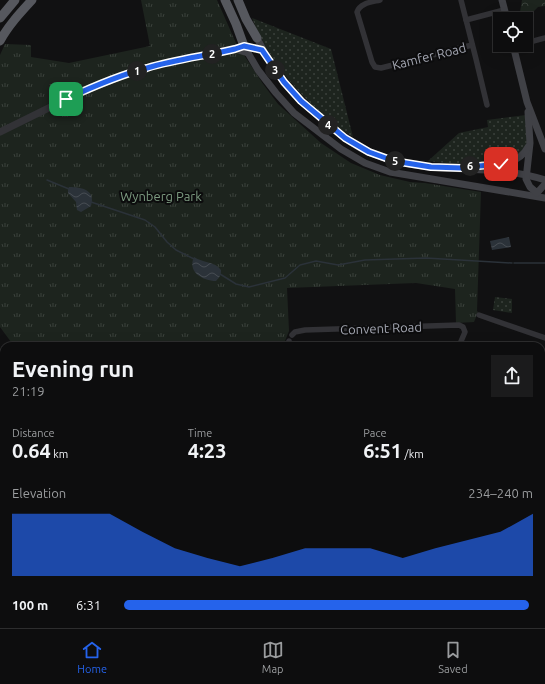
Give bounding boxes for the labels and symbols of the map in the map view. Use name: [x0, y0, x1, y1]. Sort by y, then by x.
street label: Kamfer Road: [391, 40, 467, 72]
pin: 2: [202, 44, 222, 64]
pin: 3: [265, 60, 285, 80]
pin: 1: [127, 61, 147, 81]
pin: [49, 82, 83, 116]
pin: 4: [318, 115, 338, 135]
pin: [484, 147, 518, 181]
pin: 5: [385, 151, 405, 171]
pin: 6: [460, 156, 480, 176]
park label: Wynberg Park: [120, 189, 202, 203]
street label: Convent Road: [340, 320, 422, 336]

